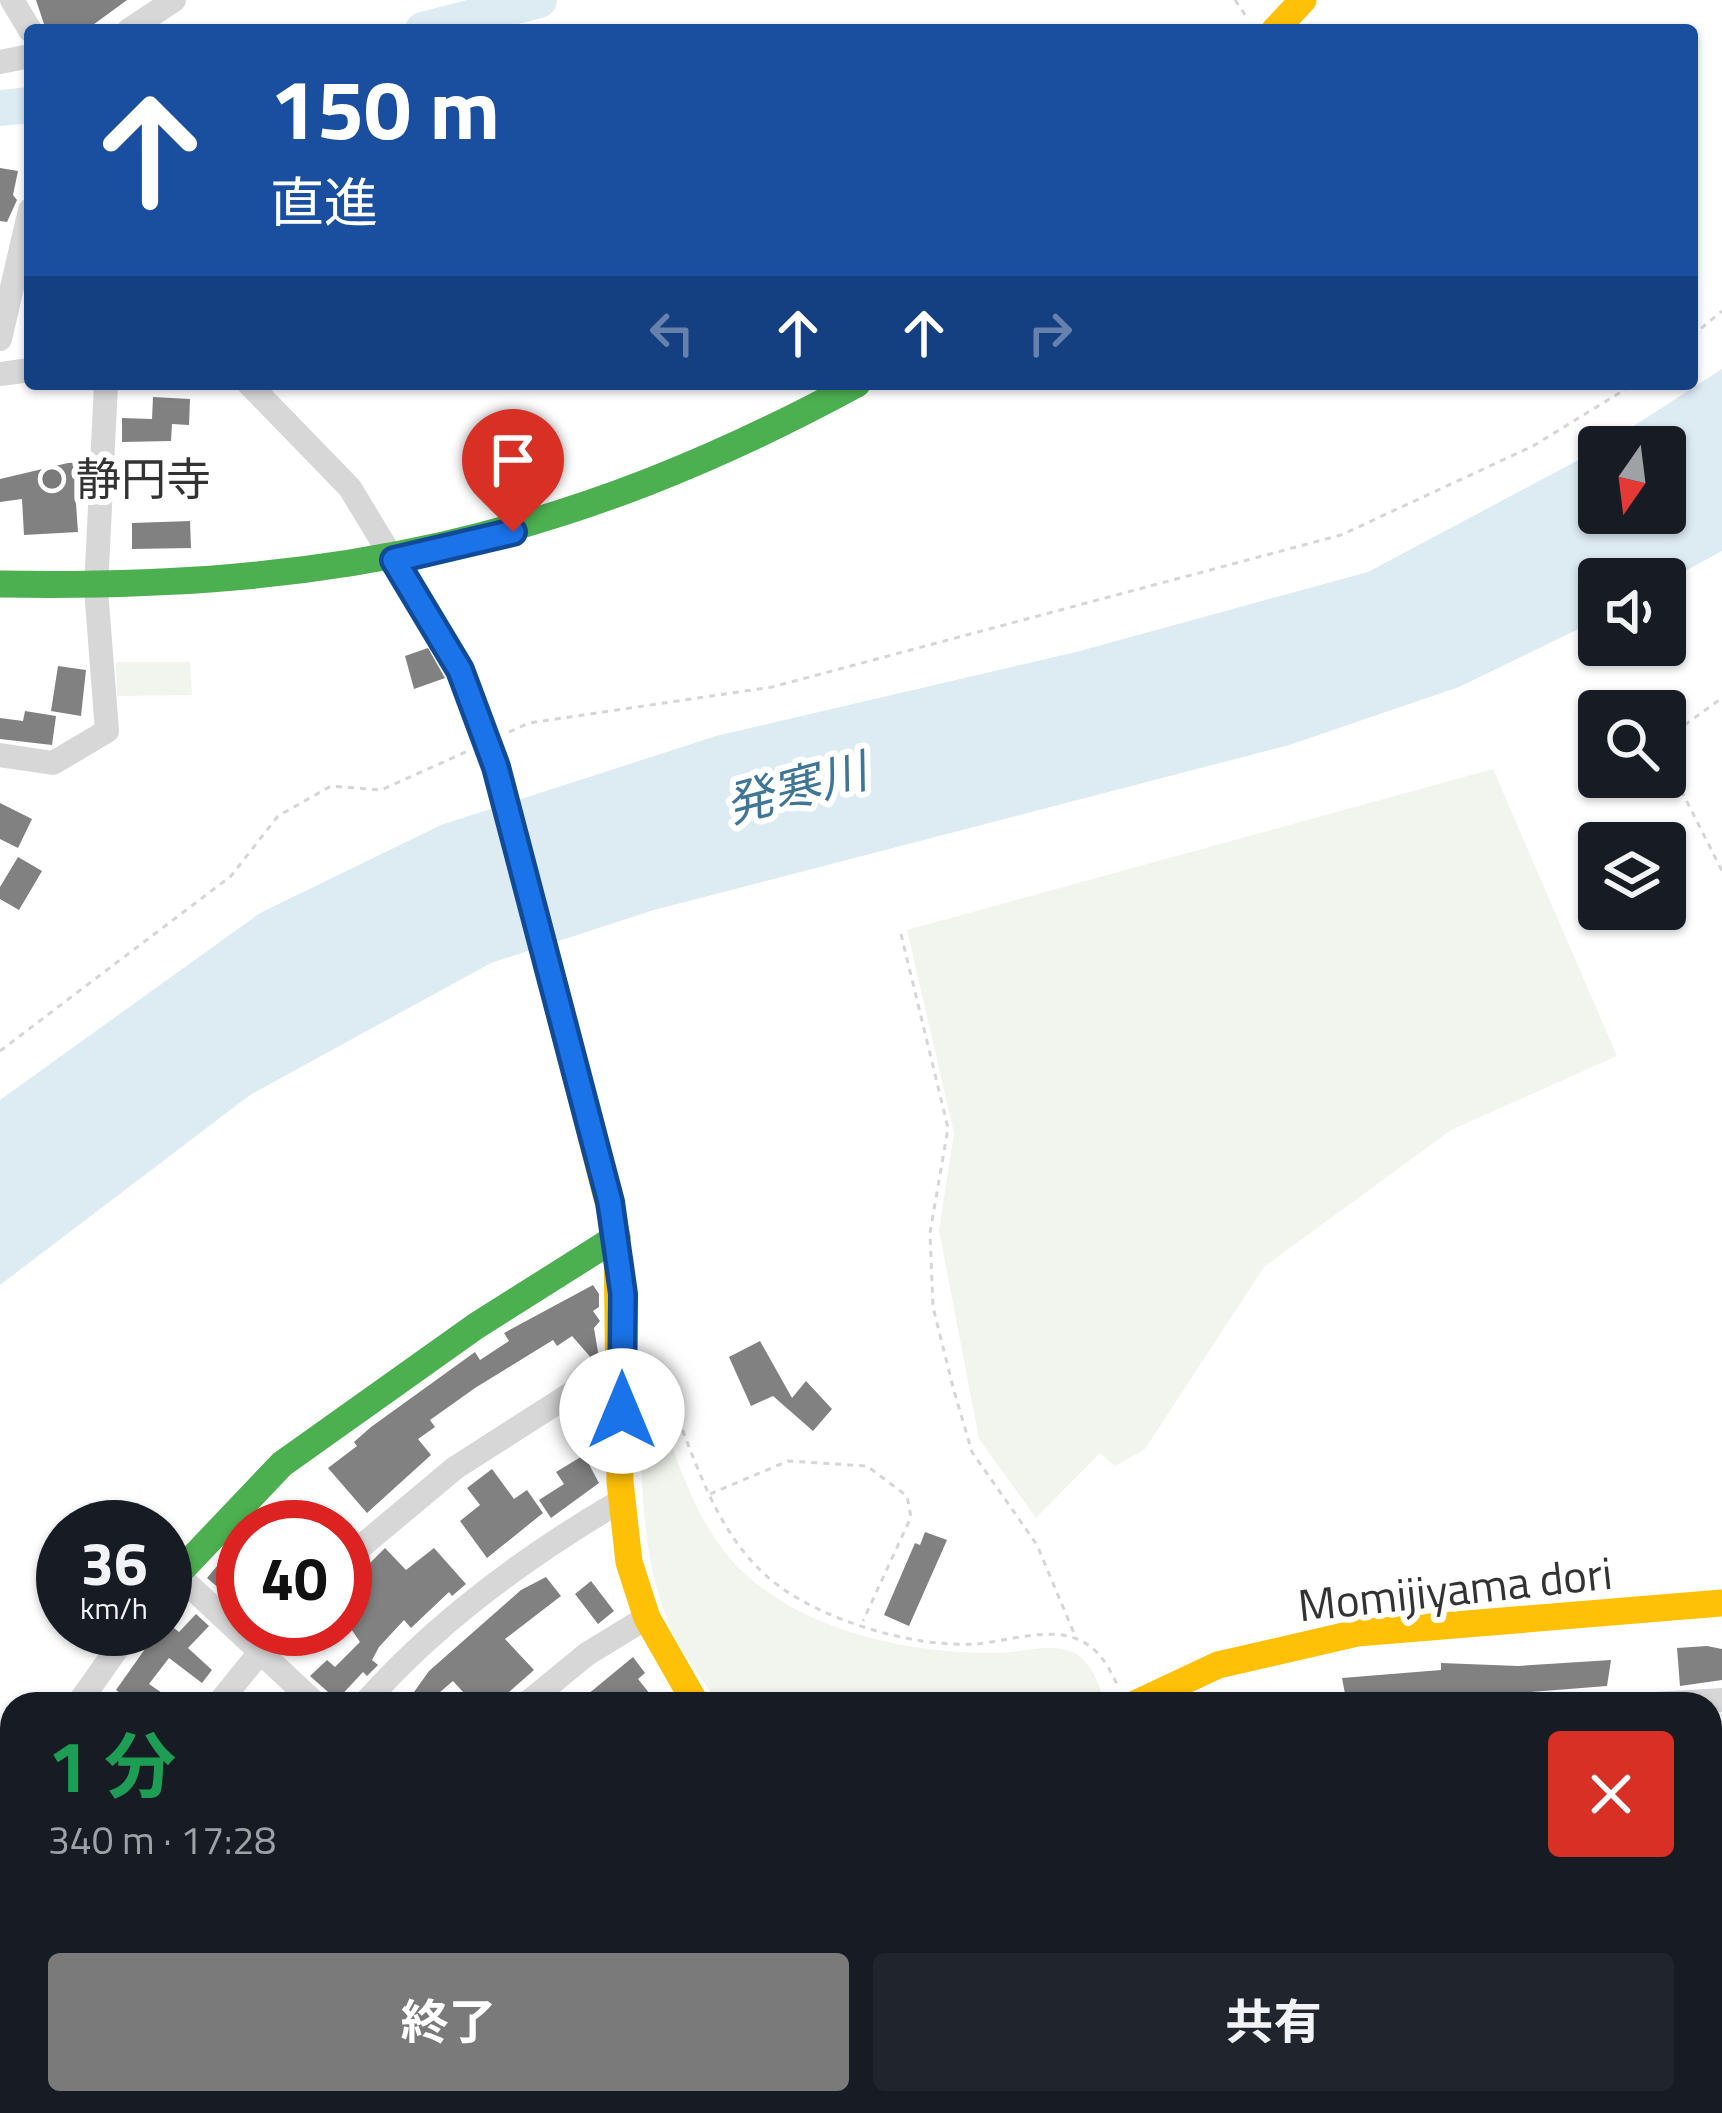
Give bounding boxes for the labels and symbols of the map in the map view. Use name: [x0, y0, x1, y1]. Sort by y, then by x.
pin: [462, 409, 564, 532]
north arrow: [1578, 426, 1686, 534]
place label: 静円寺: [76, 444, 211, 512]
marker: 静円寺: [39, 466, 65, 492]
water label: 発寒川: [717, 732, 880, 841]
position arrow: [559, 1348, 685, 1474]
speed limit sign: 40: [216, 1500, 372, 1656]
street label: Momijiyama dori: [1294, 1538, 1615, 1638]

